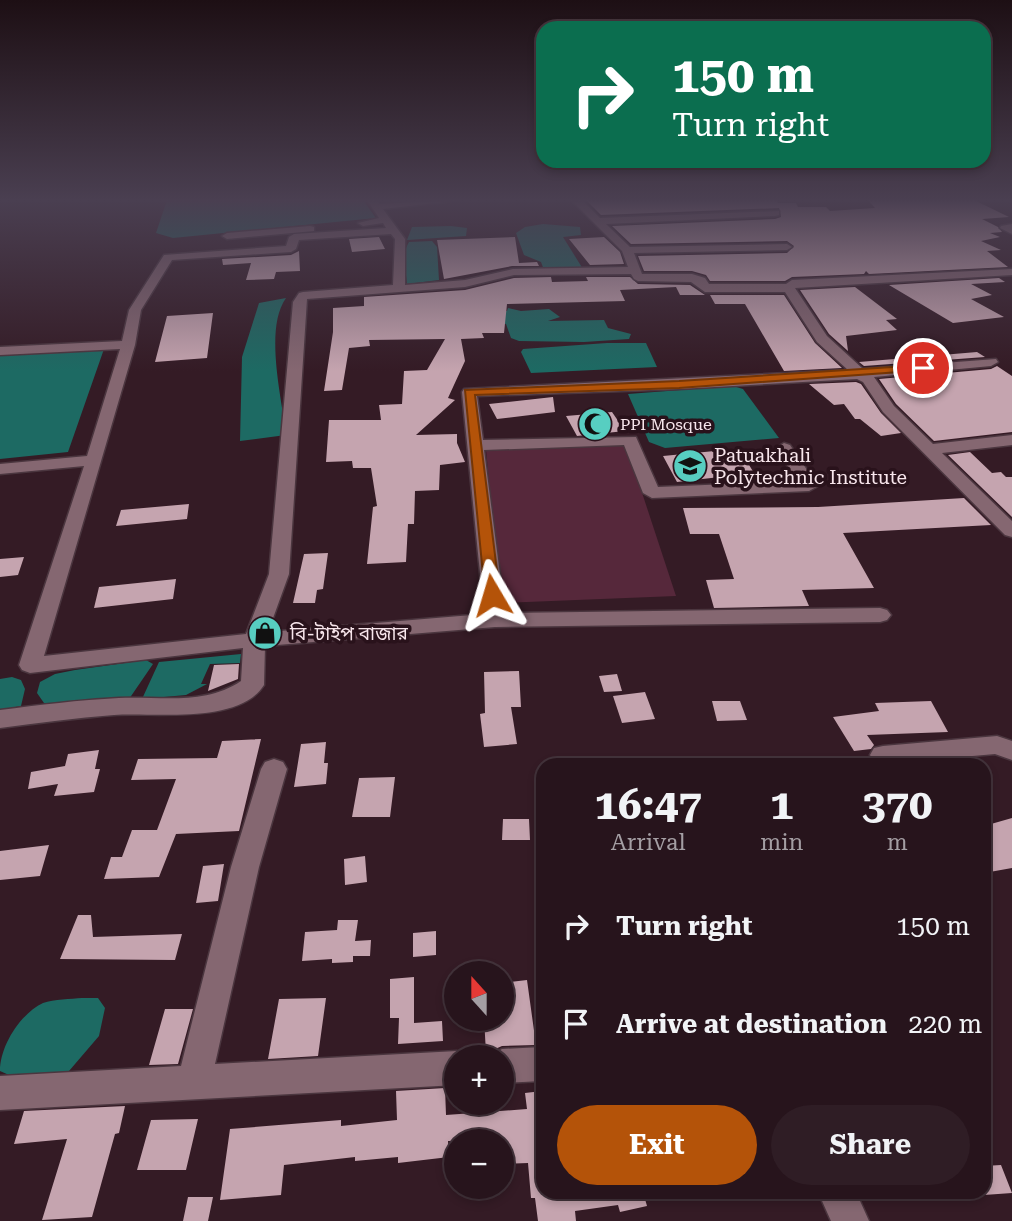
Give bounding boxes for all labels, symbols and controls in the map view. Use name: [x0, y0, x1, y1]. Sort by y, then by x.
text: 150 m: [672, 47, 814, 104]
icon: right: [557, 49, 648, 140]
text: Turn right: [672, 106, 829, 144]
pin: [893, 338, 953, 398]
icon: arrive: [904, 349, 942, 387]
mosque icon: PPI Mosque: [576, 405, 614, 443]
place label: PPI Mosque: [620, 415, 712, 434]
place label: Patuakhali Polytechnic Institute: [714, 444, 907, 489]
school or university icon: Patuakhali Polytechnic Institute: [671, 447, 709, 485]
position arrow: [455, 558, 529, 632]
shop icon: বি-টাইপ বাজার: [246, 614, 284, 652]
place label: বি-টাইপ বাজার: [289, 622, 409, 645]
text: 16:47: [595, 780, 702, 829]
text: 1: [770, 780, 794, 829]
text: 370: [862, 780, 932, 829]
text: Arrival: [611, 829, 685, 856]
text: min: [760, 829, 803, 856]
text: m: [887, 829, 908, 856]
icon: right: [557, 907, 595, 945]
text: Turn right: [616, 911, 752, 941]
text: 150 m: [896, 911, 970, 941]
north arrow: [444, 961, 514, 1031]
map controls: [444, 961, 514, 1199]
icon: arrive: [557, 1005, 595, 1043]
text: Arrive at destination: [616, 1009, 887, 1039]
text: 220 m: [908, 1009, 982, 1039]
button: +: [444, 1045, 514, 1115]
button: Exit: [557, 1105, 757, 1185]
button: Share: [771, 1105, 970, 1185]
button: −: [444, 1129, 514, 1199]

